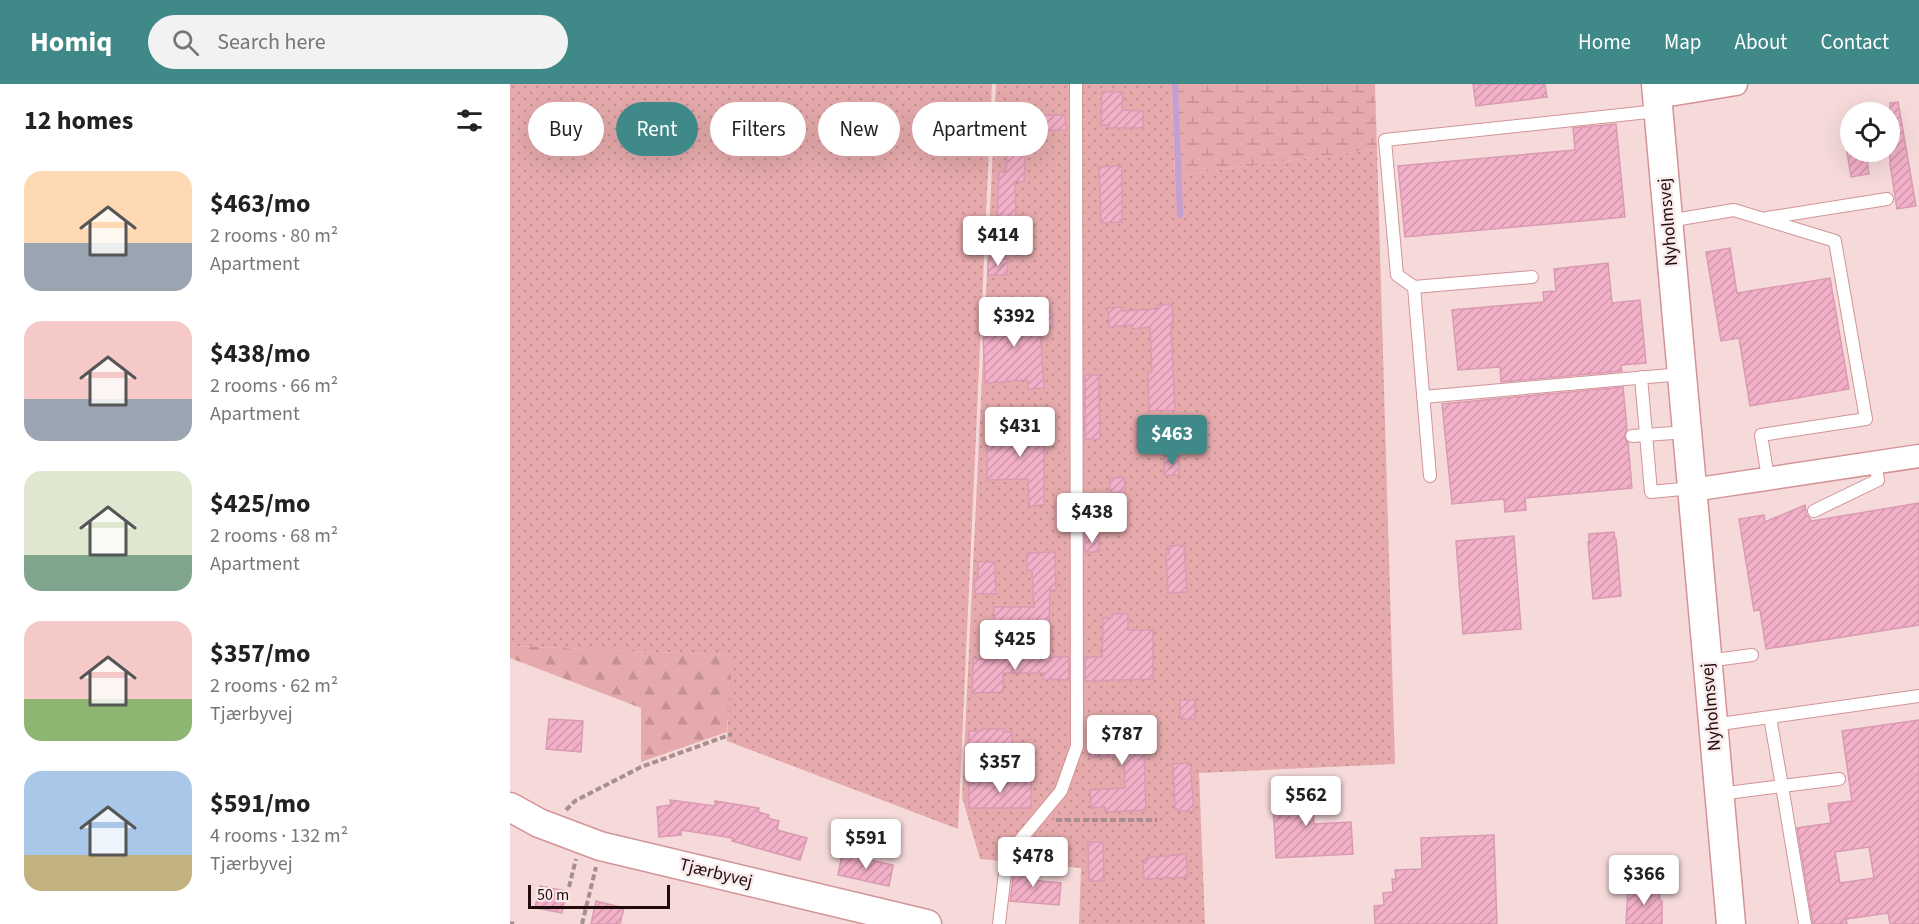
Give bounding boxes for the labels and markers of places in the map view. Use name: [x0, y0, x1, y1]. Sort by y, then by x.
pin: $414: [962, 216, 1034, 267]
pin: $392: [978, 297, 1050, 348]
pin: $431: [984, 407, 1056, 458]
pin: $463: [1136, 415, 1208, 466]
pin: $438: [1056, 493, 1128, 544]
pin: $425: [979, 620, 1051, 671]
pin: $787: [1086, 715, 1158, 766]
pin: $357: [964, 743, 1036, 794]
pin: $562: [1270, 776, 1342, 827]
pin: $591: [830, 819, 902, 870]
pin: $478: [997, 837, 1069, 888]
pin: $366: [1608, 855, 1680, 906]

